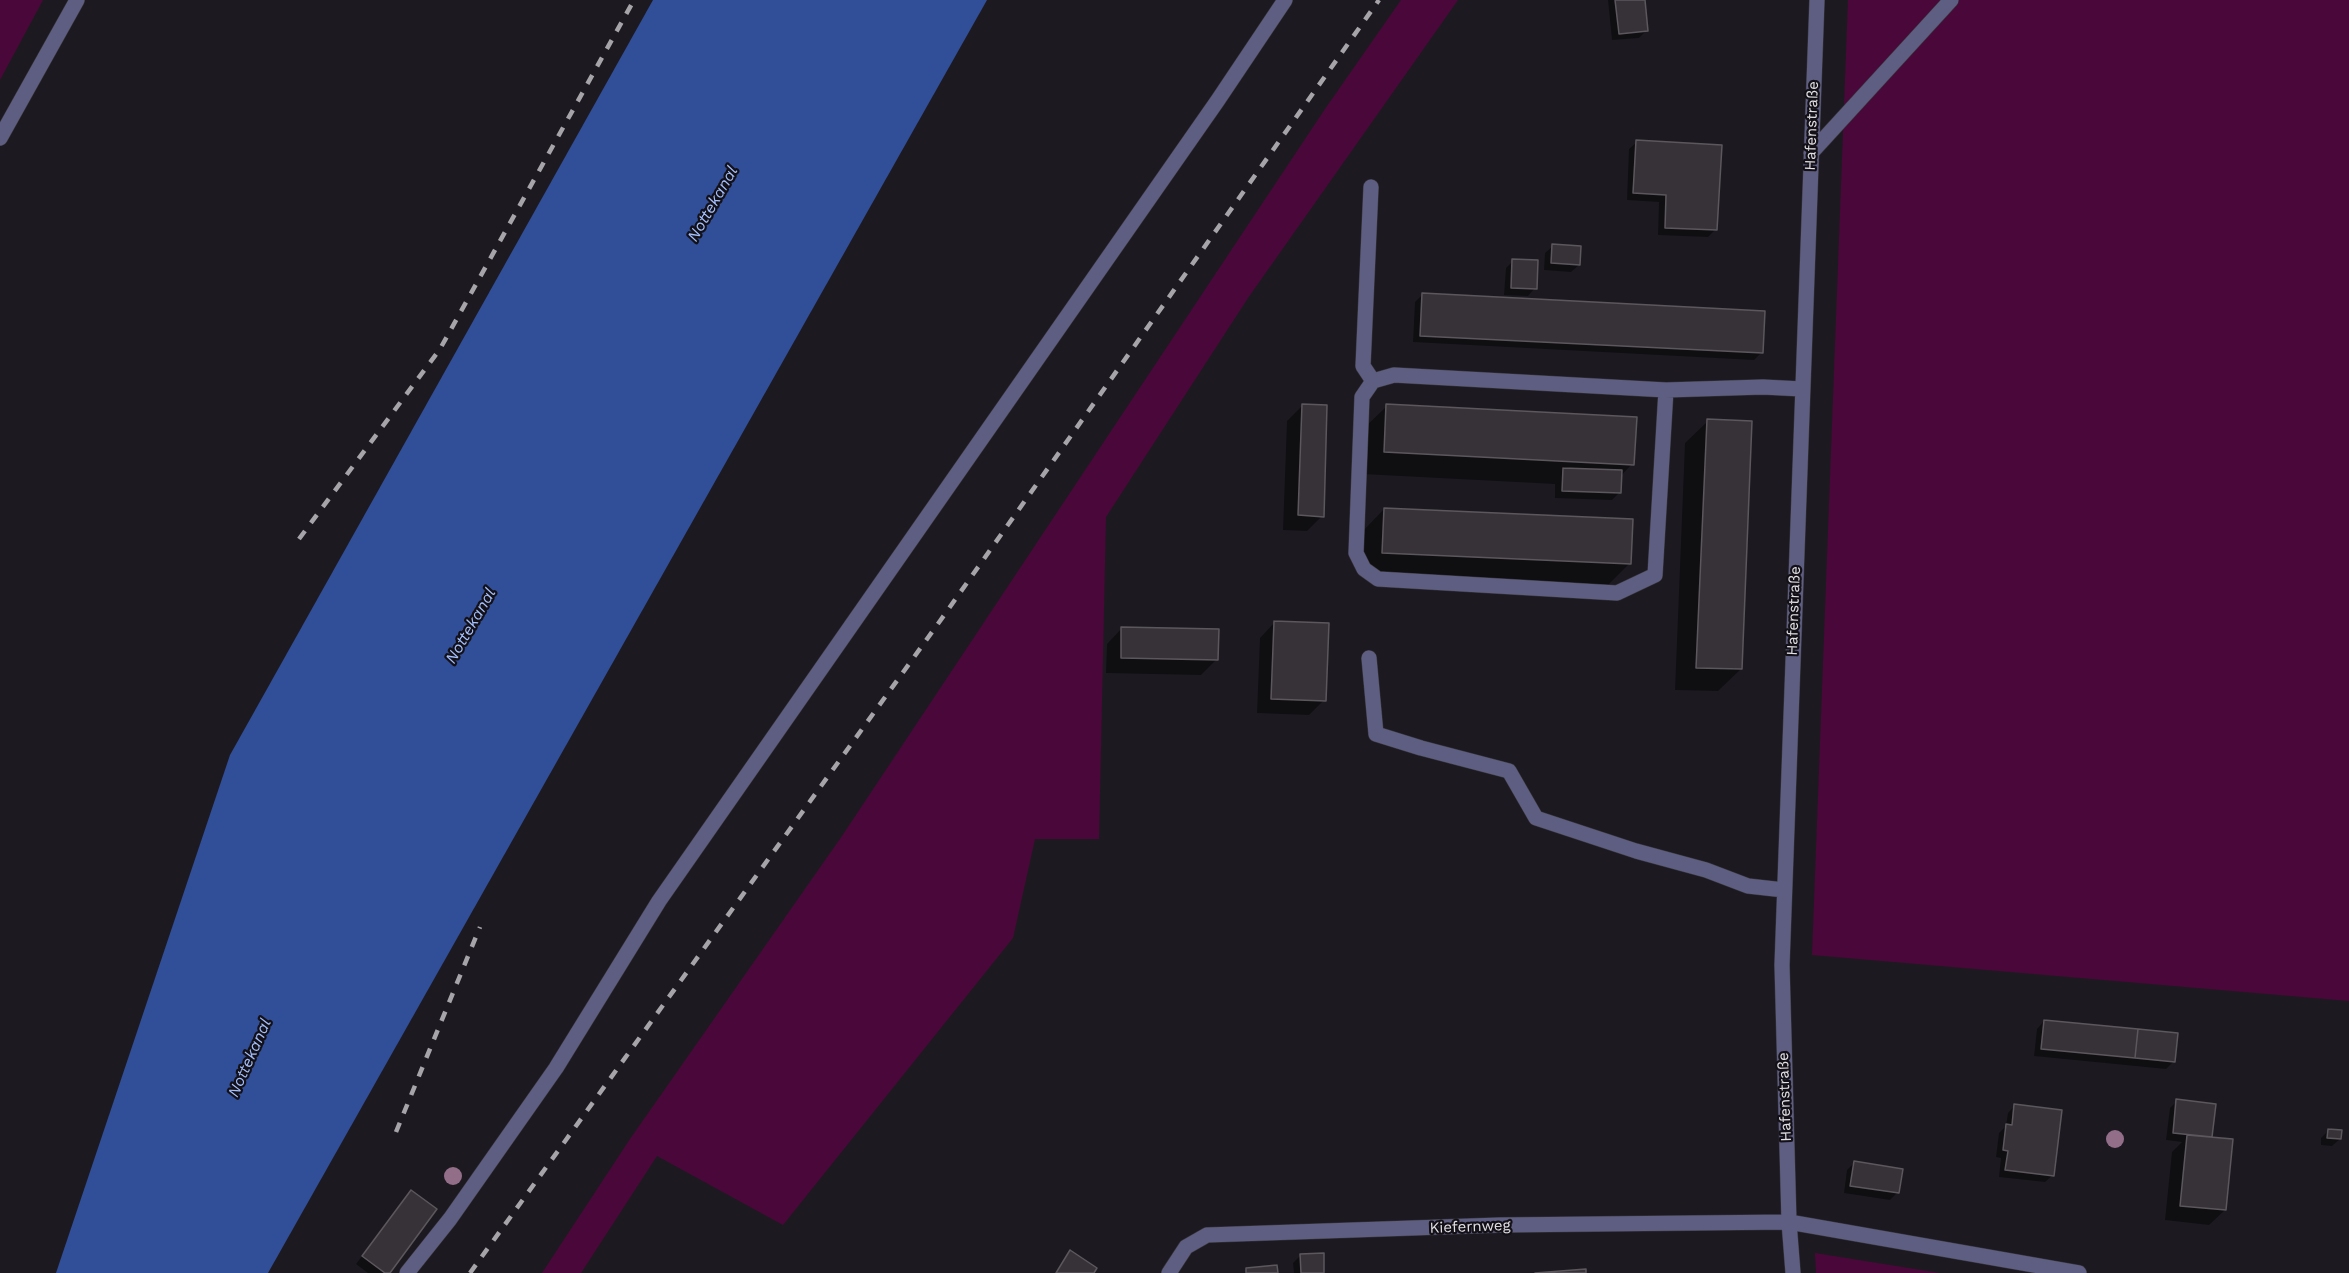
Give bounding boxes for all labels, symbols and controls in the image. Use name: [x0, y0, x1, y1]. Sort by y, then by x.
street label: Hafenstraße: [1801, 81, 1823, 171]
water label: Nottekanal: [684, 163, 742, 245]
street label: Hafenstraße: [1783, 566, 1805, 656]
water label: Nottekanal: [442, 585, 500, 667]
water label: Nottekanal: [224, 1016, 276, 1100]
street label: Hafenstraße: [1774, 1052, 1796, 1142]
street label: Kiefernweg: [1429, 1217, 1511, 1237]

